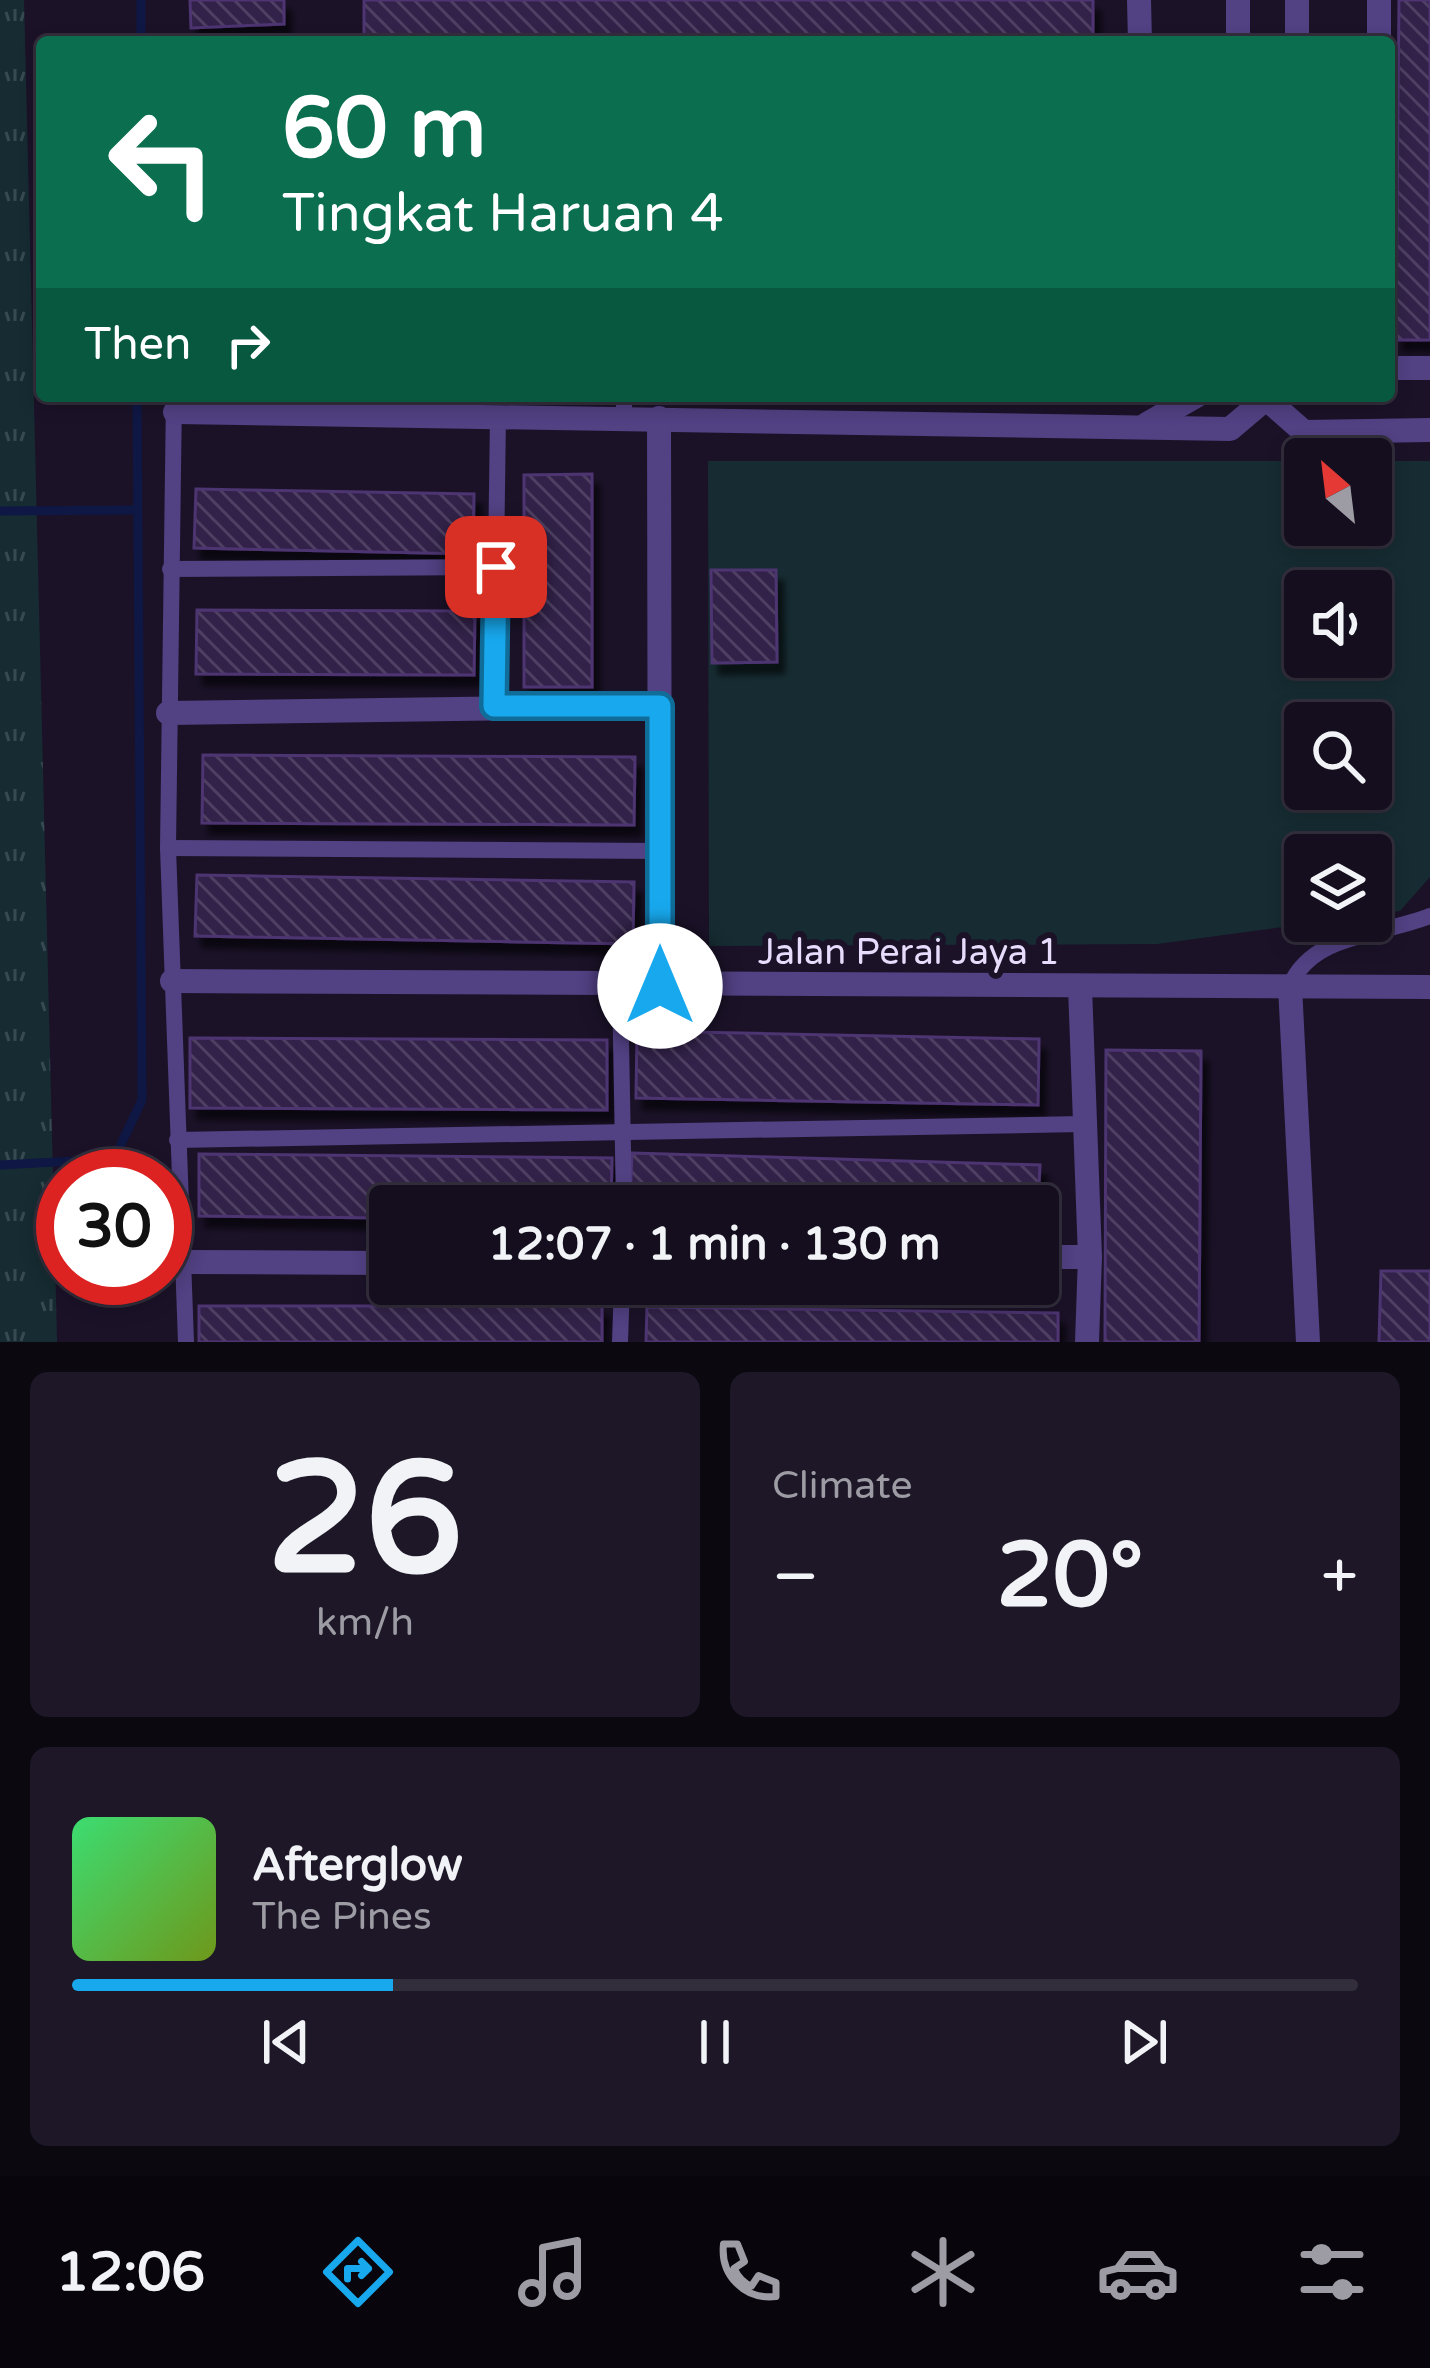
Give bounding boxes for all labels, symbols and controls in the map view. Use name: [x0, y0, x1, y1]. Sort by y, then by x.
text: 60 m: [282, 79, 486, 180]
icon: left: [84, 84, 240, 240]
text: Tingkat Haruan 4: [282, 181, 724, 246]
icon: right: [215, 312, 281, 378]
text: Then: [84, 318, 191, 372]
north arrow: [1284, 438, 1392, 546]
map controls: [1284, 438, 1392, 942]
pin: [445, 516, 547, 618]
icon: arrive: [463, 534, 529, 600]
button: sound: [1284, 570, 1392, 678]
button: search: [1284, 702, 1392, 810]
button: layers: [1284, 834, 1392, 942]
position arrow: [597, 923, 723, 1049]
street label: Jalan Perai Jaya 1: [758, 931, 1060, 974]
speed limit sign: 30: [36, 1149, 192, 1305]
text: 12:07 · 1 min · 130 m: [488, 1218, 940, 1272]
text: 26: [267, 1427, 463, 1615]
text: Climate: [772, 1462, 912, 1509]
text: 20°: [996, 1522, 1143, 1631]
text: −: [772, 1537, 819, 1617]
text: +: [1321, 1537, 1358, 1617]
text: km/h: [316, 1599, 414, 1646]
text: Afterglow: [252, 1839, 463, 1893]
text: The Pines: [252, 1893, 432, 1940]
icon: previous: [253, 2009, 319, 2075]
icon: pause: [682, 2009, 748, 2075]
icon: next: [1111, 2009, 1177, 2075]
icon: directions: [316, 2230, 400, 2314]
icon: music: [511, 2230, 595, 2314]
icon: phone: [706, 2230, 790, 2314]
icon: climate: [901, 2230, 985, 2314]
icon: car: [1096, 2230, 1180, 2314]
icon: filters: [1290, 2230, 1374, 2314]
text: 12:06: [55, 2240, 205, 2305]

